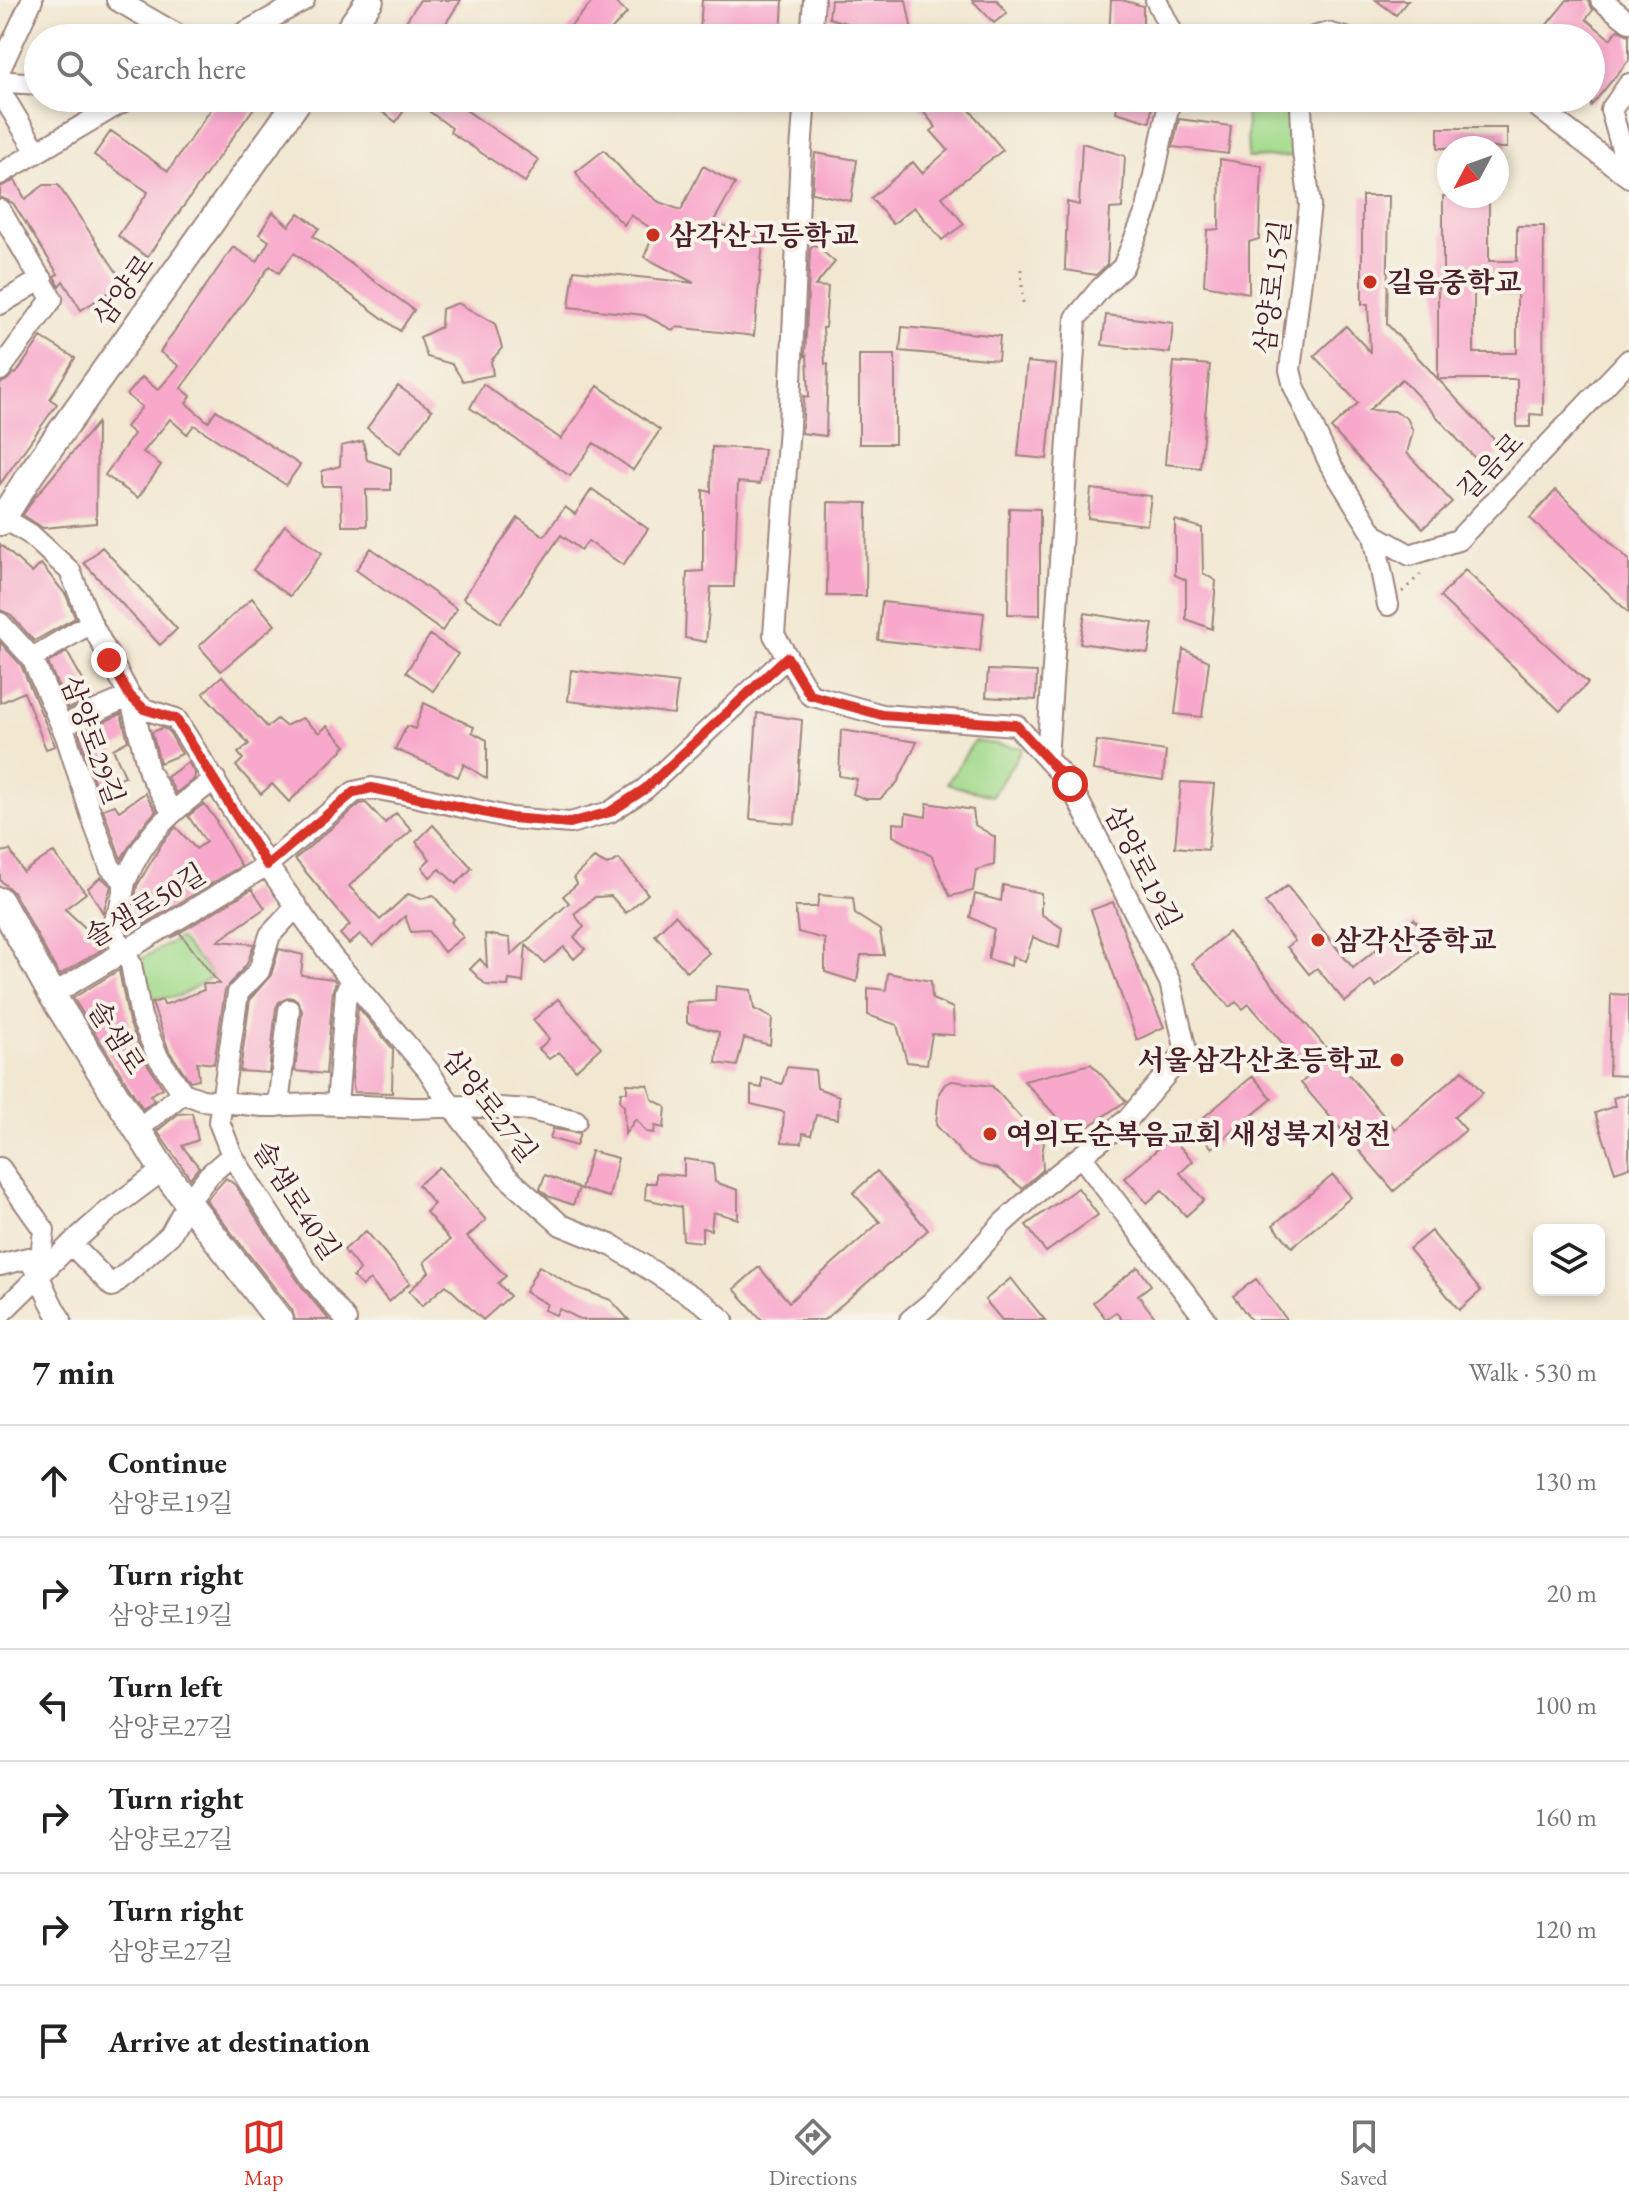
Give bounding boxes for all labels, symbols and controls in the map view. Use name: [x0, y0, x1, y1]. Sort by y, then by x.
search box: [24, 24, 1605, 112]
icon: search: [52, 46, 96, 90]
text: Search here: [116, 49, 246, 88]
north arrow: [1437, 136, 1509, 208]
place label: 삼각산고등학교: [669, 217, 858, 253]
street label: 삼양로15길: [1246, 218, 1298, 356]
marker: 삼각산고등학교: [644, 226, 662, 244]
street label: 삼양로: [85, 247, 161, 333]
place label: 길음중학교: [1386, 264, 1521, 300]
marker: 길음중학교: [1361, 273, 1379, 291]
street label: 길음로: [1449, 424, 1531, 508]
route end: [91, 642, 127, 678]
street label: 삼양로29길: [53, 670, 133, 810]
route start: [1052, 766, 1088, 802]
street label: 삼양로19길: [1096, 799, 1190, 935]
street label: 솔샘로50길: [78, 855, 212, 955]
place label: 삼각산중학교: [1334, 922, 1496, 958]
marker: 삼각산중학교: [1309, 931, 1327, 949]
street label: 솔샘로: [80, 993, 154, 1081]
street label: 삼양로27길: [434, 1041, 546, 1169]
place label: 서울삼각산초등학교: [1138, 1042, 1381, 1078]
marker: 서울삼각산초등학교: [1388, 1051, 1406, 1069]
place label: 여의도순복음교회 새성북지성전: [1006, 1116, 1391, 1152]
marker: 여의도순복음교회 새성북지성전: [981, 1125, 999, 1143]
street label: 솔샘로40길: [245, 1134, 349, 1266]
map controls: [1533, 1224, 1605, 1296]
button: layers: [1533, 1224, 1605, 1296]
text: 7 min: [32, 1350, 115, 1394]
text: Walk · 530 m: [1469, 1355, 1597, 1389]
text: Continue: [108, 1443, 227, 1482]
icon: ahead: [32, 1459, 76, 1503]
text: 130 m: [1534, 1464, 1597, 1498]
text: 삼양로19길: [108, 1486, 233, 1520]
text: Turn right: [108, 1555, 244, 1594]
icon: right: [32, 1571, 76, 1615]
text: 20 m: [1547, 1576, 1597, 1610]
text: 삼양로19길: [108, 1598, 233, 1632]
text: Turn left: [108, 1667, 222, 1706]
icon: left: [32, 1683, 76, 1727]
text: 100 m: [1534, 1688, 1597, 1722]
text: 삼양로27길: [108, 1710, 233, 1744]
text: Turn right: [108, 1779, 244, 1818]
icon: right: [32, 1795, 76, 1839]
text: 160 m: [1534, 1800, 1597, 1834]
text: 삼양로27길: [108, 1822, 233, 1856]
text: Turn right: [108, 1891, 244, 1930]
icon: right: [32, 1907, 76, 1951]
text: 120 m: [1534, 1912, 1597, 1946]
text: 삼양로27길: [108, 1934, 233, 1968]
icon: arrive: [32, 2019, 76, 2063]
text: Arrive at destination: [108, 2022, 370, 2061]
tab: Map: [242, 2115, 286, 2192]
tab: Directions: [769, 2115, 857, 2192]
tab: Saved: [1340, 2115, 1387, 2192]

